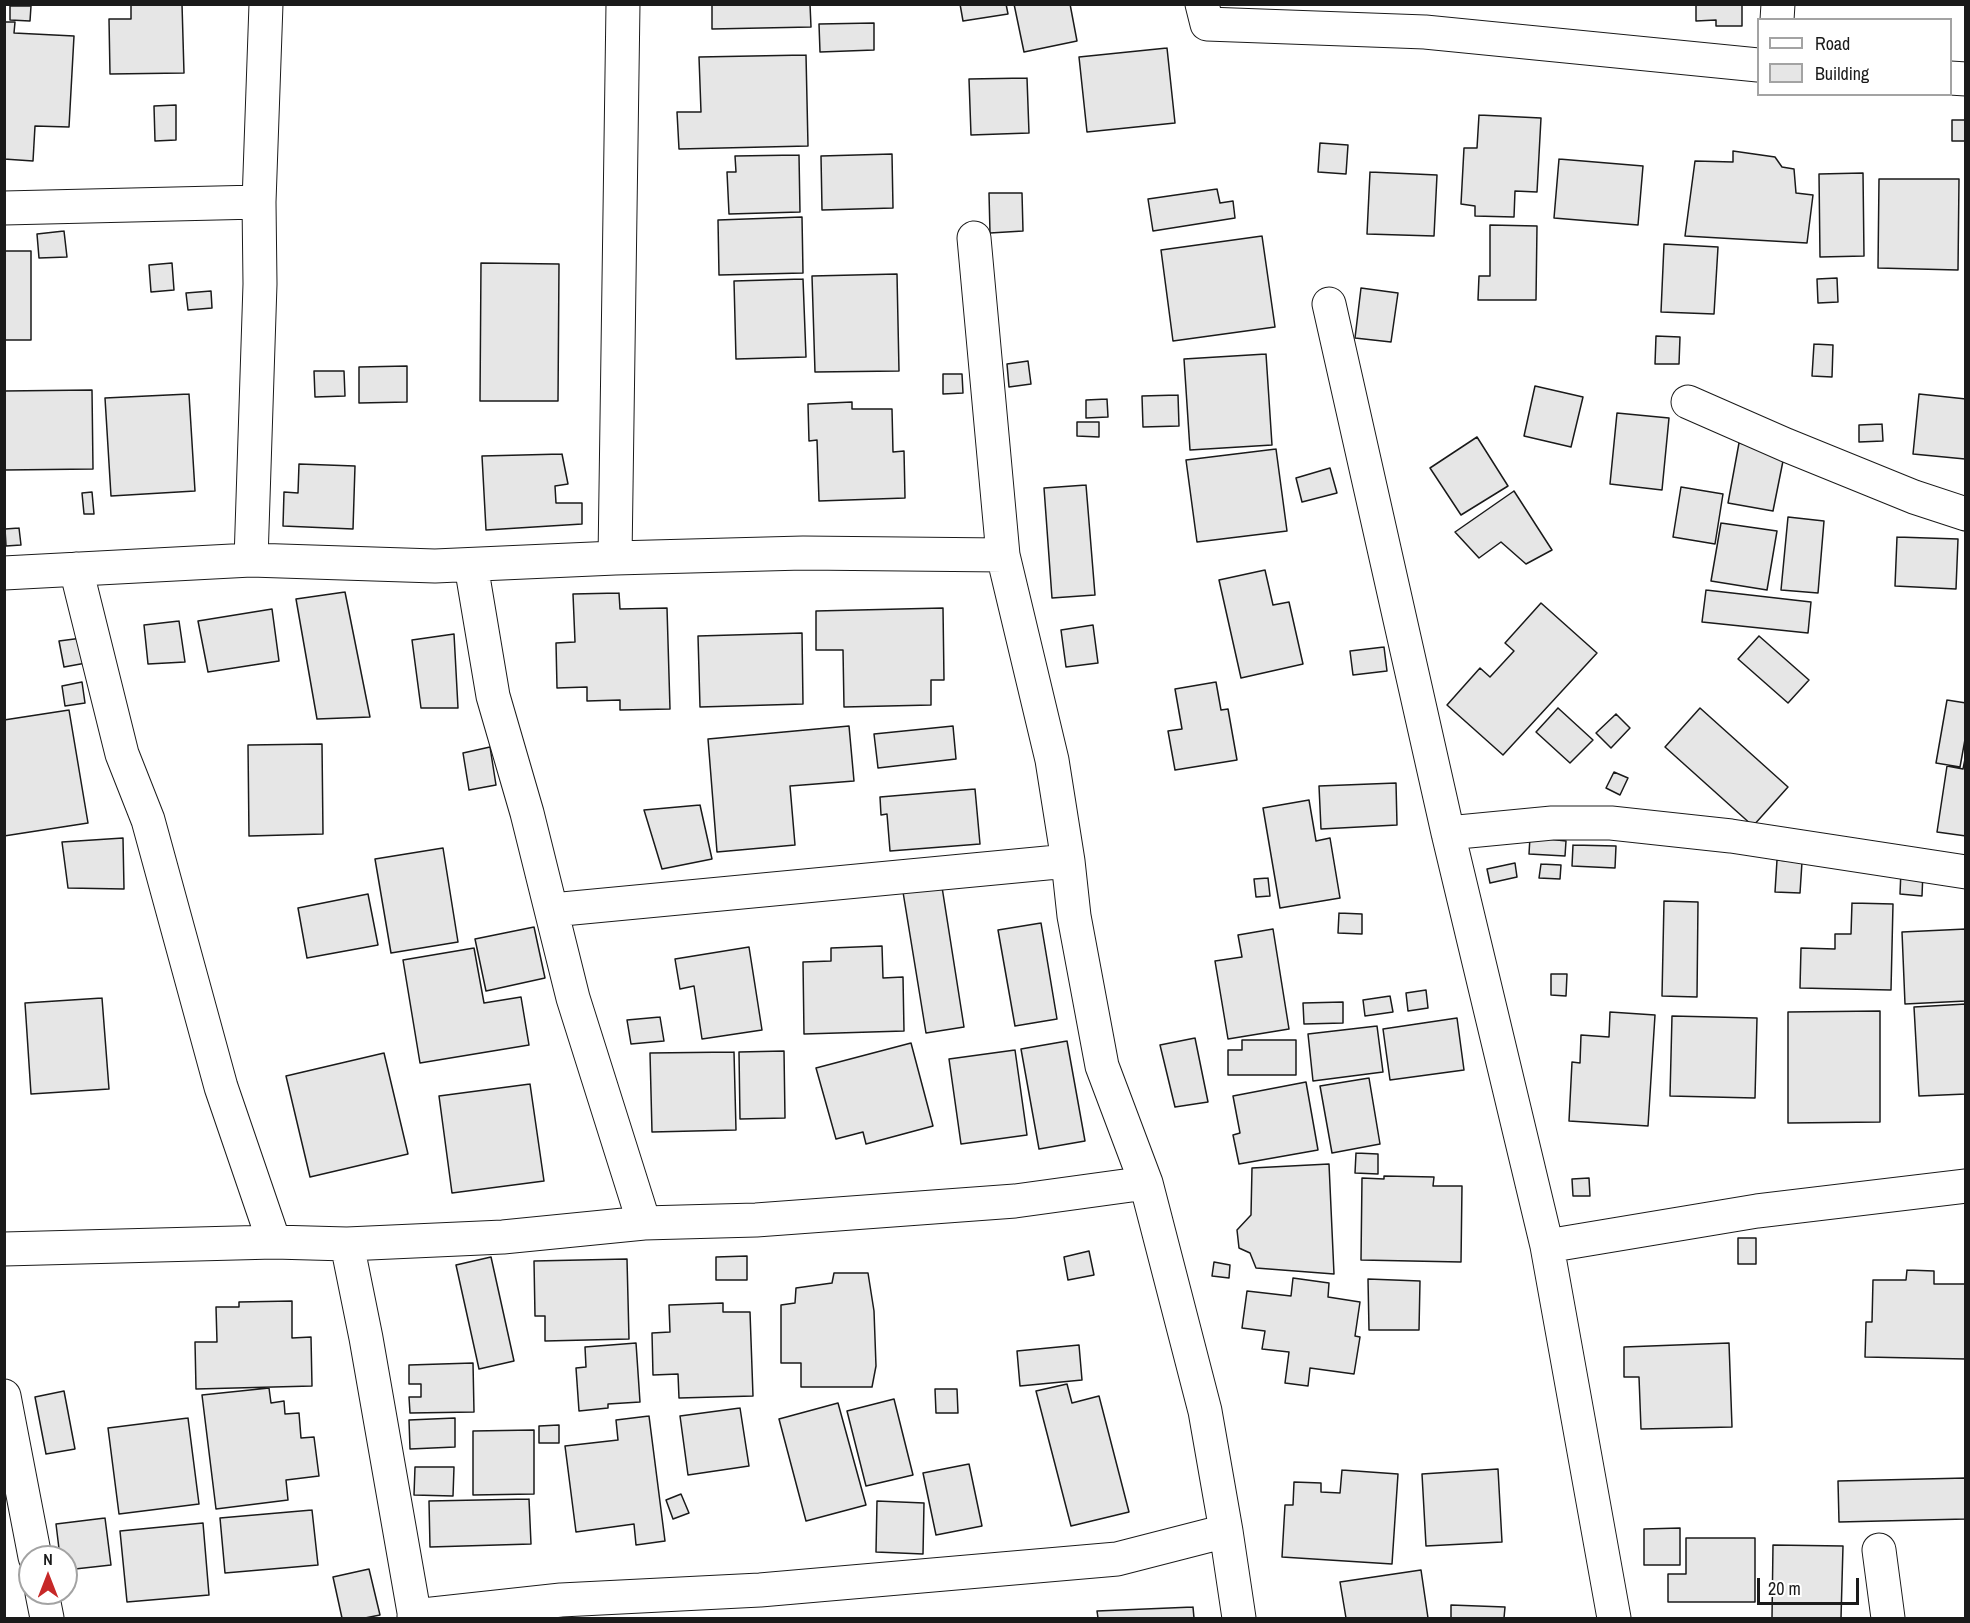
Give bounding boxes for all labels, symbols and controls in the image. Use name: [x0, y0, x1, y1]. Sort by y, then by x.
legend: [1757, 18, 1952, 96]
text: Road: [1815, 31, 1850, 56]
text: Building: [1815, 61, 1869, 86]
north arrow: [18, 1545, 78, 1605]
text: N: [43, 1548, 53, 1570]
scale bar: [1760, 1566, 1862, 1604]
text: 20 m: [1768, 1576, 1801, 1601]

